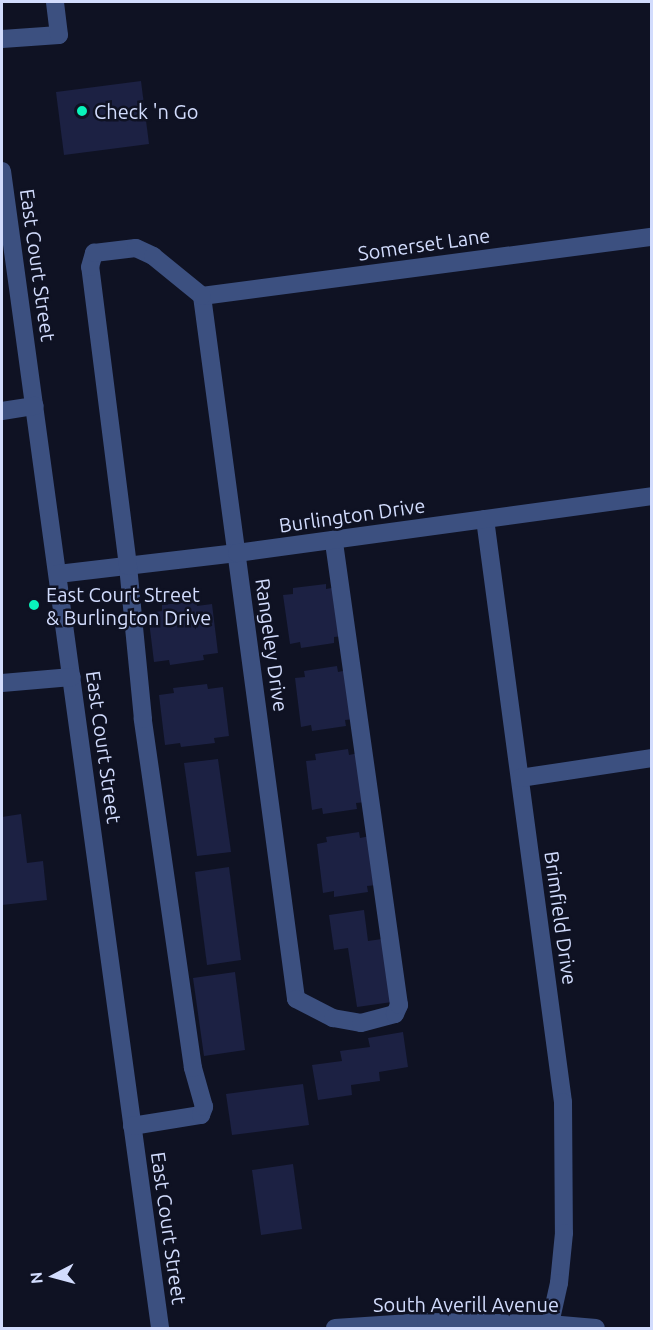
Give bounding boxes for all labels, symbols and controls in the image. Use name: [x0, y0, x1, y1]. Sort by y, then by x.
place label: Check 'n Go: [94, 99, 198, 123]
marker: Check 'n Go: [75, 104, 89, 118]
street label: East Court Street: [15, 187, 61, 343]
street label: Somerset Lane: [356, 223, 492, 265]
street label: Burlington Drive: [277, 493, 427, 537]
street label: Rangeley Drive: [251, 577, 293, 713]
place label: East Court Street & Burlington Drive: [46, 582, 211, 629]
marker: East Court Street & Burlington Drive: [27, 598, 41, 612]
street label: East Court Street: [81, 669, 127, 825]
street label: Brimfield Drive: [540, 850, 582, 986]
street label: East Court Street: [146, 1150, 192, 1306]
north arrow: [24, 1246, 84, 1306]
text: N: [27, 1271, 46, 1285]
street label: South Averill Avenue: [373, 1292, 559, 1316]

